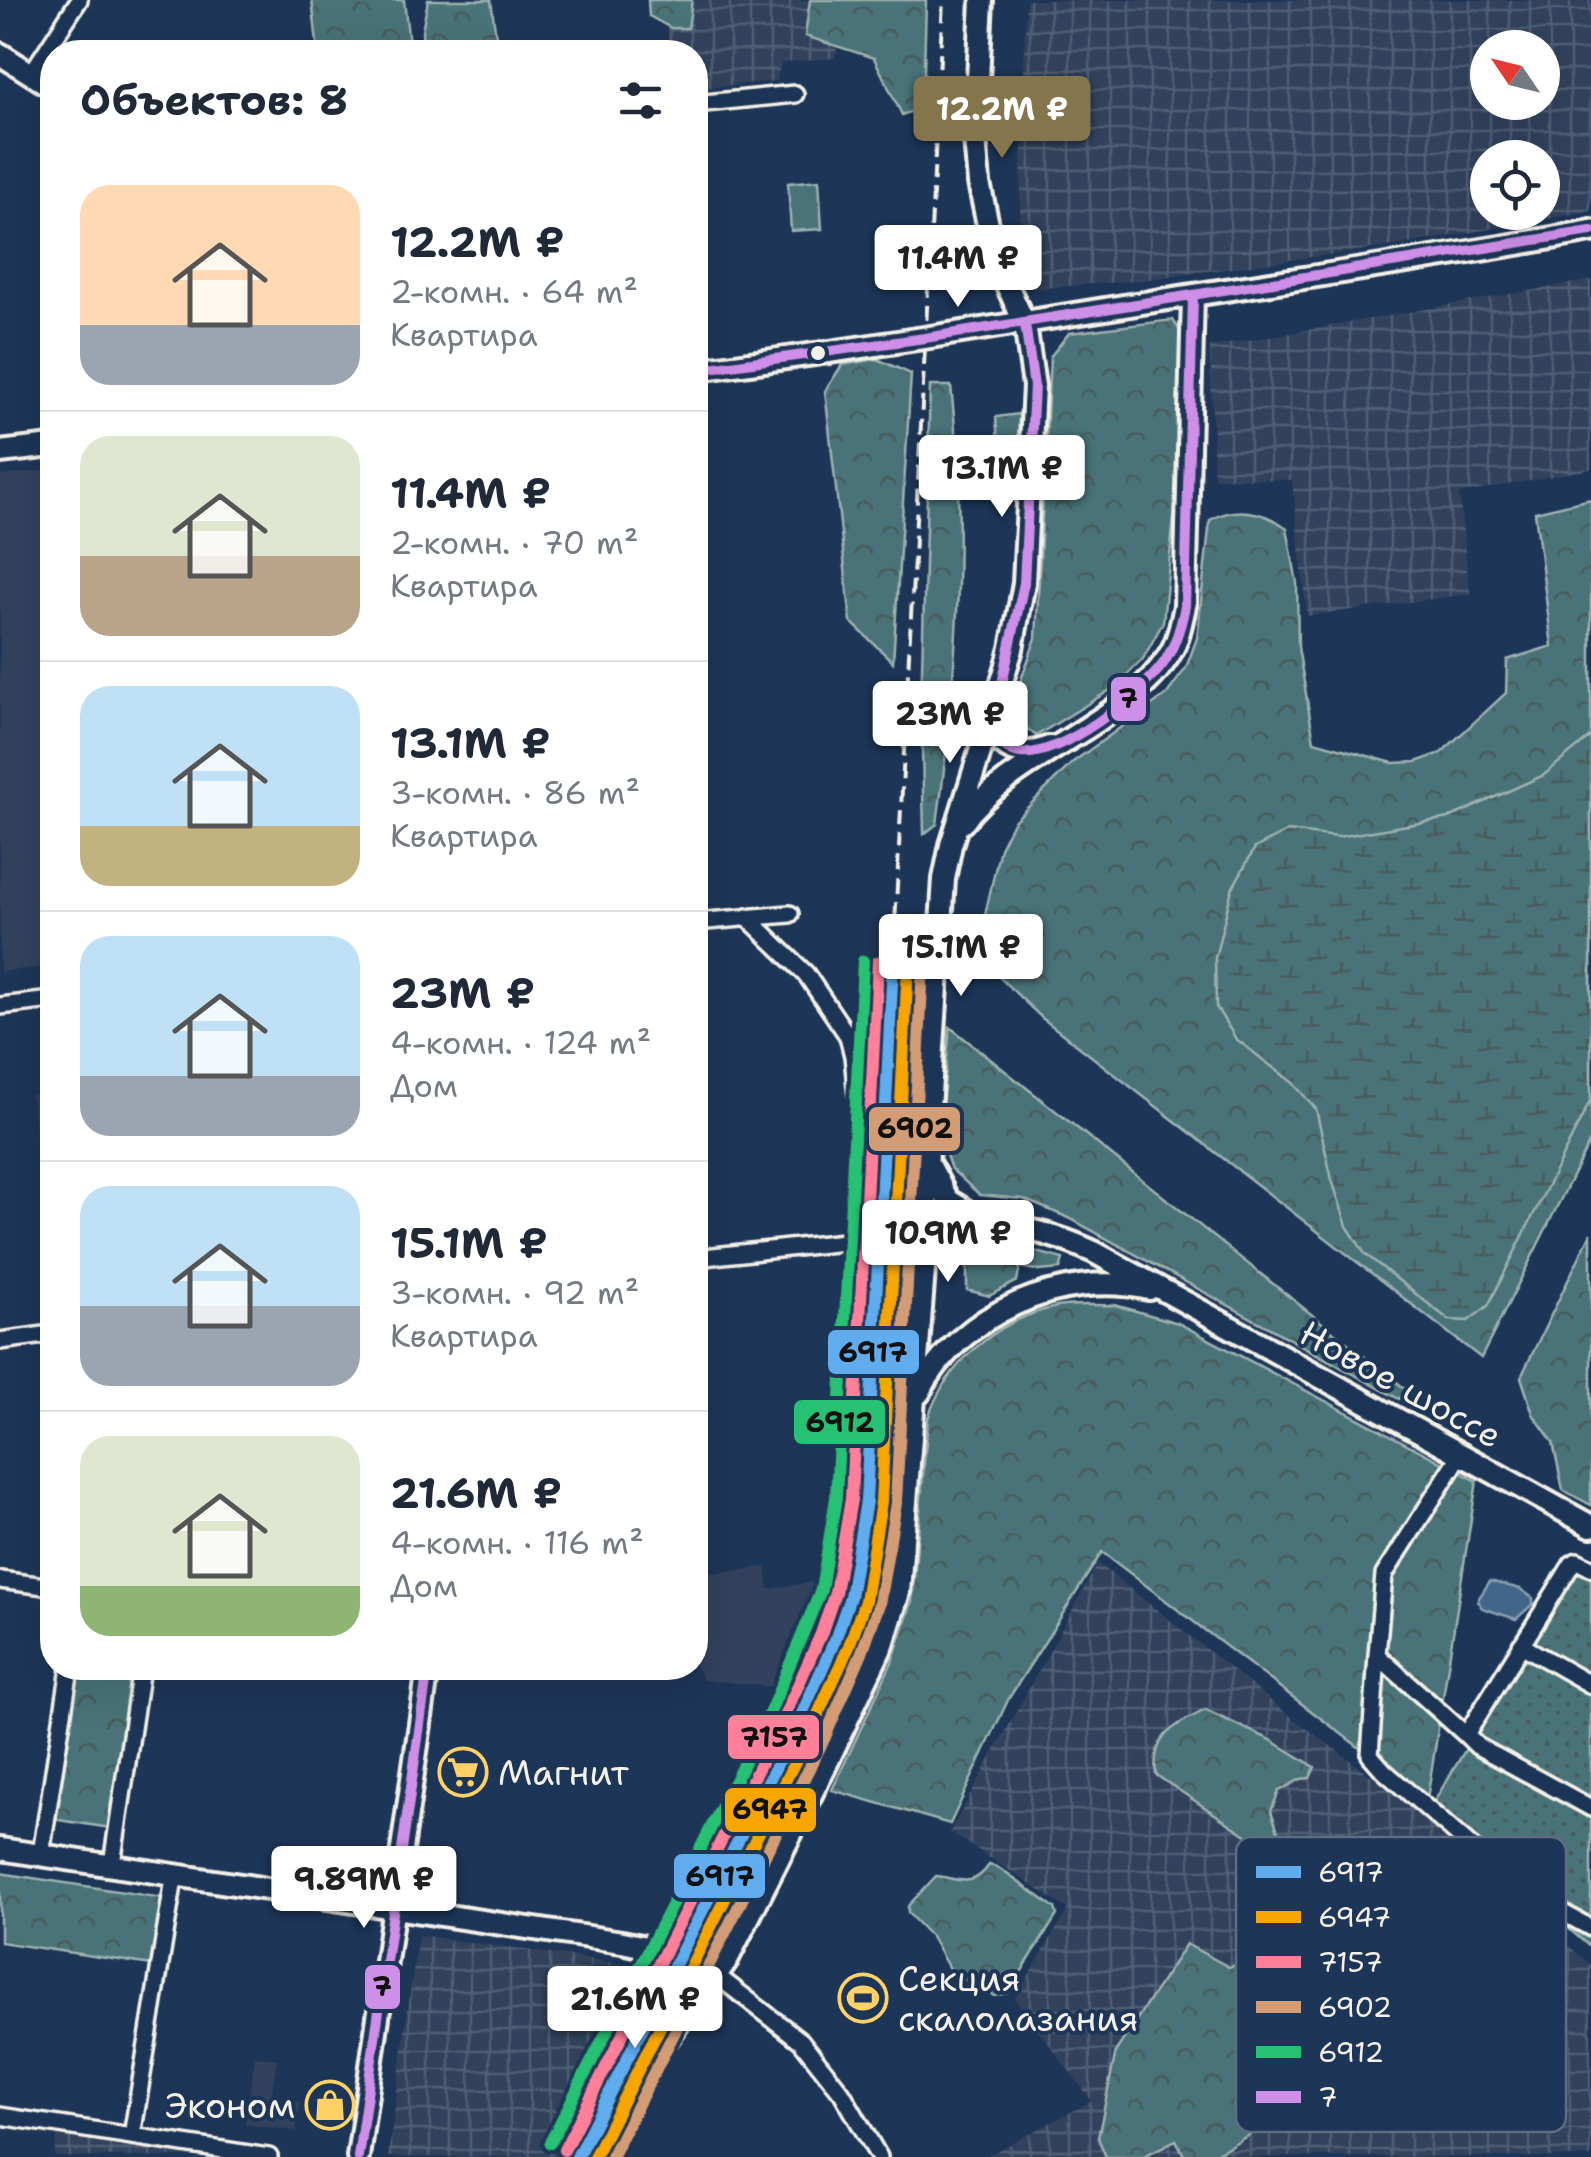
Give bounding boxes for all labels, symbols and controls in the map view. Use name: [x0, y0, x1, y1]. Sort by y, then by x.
north arrow: [1470, 30, 1560, 120]
map controls: [1470, 30, 1560, 230]
text: Объектов: 8: [80, 72, 348, 128]
icon: filters: [613, 73, 668, 128]
pin: 12.2M ₽: [910, 76, 1094, 161]
text: 12.2M ₽: [935, 87, 1069, 130]
button: locate: [1470, 140, 1560, 230]
text: 12.2M ₽: [390, 214, 565, 270]
icon: home: [160, 225, 280, 345]
pin: 11.4M ₽: [866, 225, 1050, 310]
text: 11.4M ₽: [897, 236, 1019, 279]
text: 2-комн. · 64 m²: [390, 270, 638, 313]
text: Квартира: [390, 313, 538, 356]
unlabelled marker: [808, 343, 828, 363]
pin: 13.1M ₽: [910, 435, 1094, 520]
text: 13.1M ₽: [941, 446, 1063, 489]
text: 11.4M ₽: [390, 465, 551, 521]
icon: home: [160, 476, 280, 596]
text: 2-комн. · 70 m²: [390, 521, 638, 564]
text: Квартира: [390, 564, 538, 607]
line badge: 7: [1109, 675, 1148, 723]
text: 7: [1118, 679, 1138, 717]
pin: 23M ₽: [880, 681, 1020, 766]
text: 23M ₽: [895, 692, 1005, 735]
text: 13.1M ₽: [390, 715, 551, 771]
icon: home: [160, 726, 280, 846]
text: 3-комн. · 86 m²: [390, 771, 640, 814]
text: Квартира: [390, 814, 538, 857]
pin: 15.1M ₽: [869, 914, 1053, 999]
text: 15.1M ₽: [901, 925, 1021, 968]
text: 23M ₽: [390, 965, 535, 1021]
icon: home: [160, 976, 280, 1096]
text: 4-комн. · 124 m²: [390, 1021, 651, 1064]
text: Дом: [390, 1064, 458, 1107]
line badge: 6902: [867, 1105, 962, 1153]
text: 6902: [877, 1109, 953, 1147]
pin: 10.9M ₽: [856, 1200, 1040, 1285]
text: 10.9M ₽: [884, 1211, 1012, 1254]
text: 15.1M ₽: [390, 1215, 548, 1271]
icon: home: [160, 1226, 280, 1346]
text: 3-комн. · 92 m²: [390, 1271, 639, 1314]
street label: Новое шоссе: [1292, 1309, 1510, 1459]
text: Квартира: [390, 1314, 538, 1357]
line badge: 6917: [826, 1328, 921, 1376]
text: 6917: [838, 1333, 908, 1371]
line badge: 6912: [792, 1398, 887, 1446]
text: 6912: [806, 1403, 874, 1441]
text: 21.6M ₽: [390, 1465, 562, 1521]
icon: home: [160, 1476, 280, 1596]
text: 4-комн. · 116 m²: [390, 1521, 644, 1564]
text: Дом: [390, 1564, 458, 1607]
line badge: 7157: [726, 1713, 821, 1761]
text: 7157: [740, 1718, 808, 1756]
supermarket icon: Магнит: [437, 1746, 489, 1798]
place label: Магнит: [498, 1749, 629, 1796]
line badge: 6947: [723, 1786, 818, 1834]
text: 6947: [732, 1790, 808, 1828]
legend: [1236, 1837, 1566, 2132]
pin: 9.89M ₽: [272, 1846, 456, 1931]
line badge: 6917: [672, 1852, 767, 1900]
text: 6917: [1318, 1853, 1384, 1891]
text: 9.89M ₽: [293, 1857, 435, 1900]
text: 6917: [685, 1857, 755, 1895]
text: 6947: [1318, 1898, 1391, 1936]
text: 7157: [1318, 1943, 1383, 1981]
place label: Секция скалолазания: [898, 1955, 1138, 2042]
line badge: 7: [363, 1963, 402, 2011]
pin: 21.6M ₽: [543, 1966, 727, 2051]
text: 7: [372, 1967, 392, 2005]
sports icon: Секция скалолазания: [837, 1972, 889, 2024]
text: 21.6M ₽: [569, 1977, 701, 2020]
text: 6902: [1318, 1988, 1392, 2026]
text: 6912: [1318, 2033, 1384, 2071]
text: 7: [1318, 2078, 1338, 2116]
shop icon: Эконом: [304, 2079, 356, 2131]
place label: Эконом: [165, 2082, 295, 2129]

